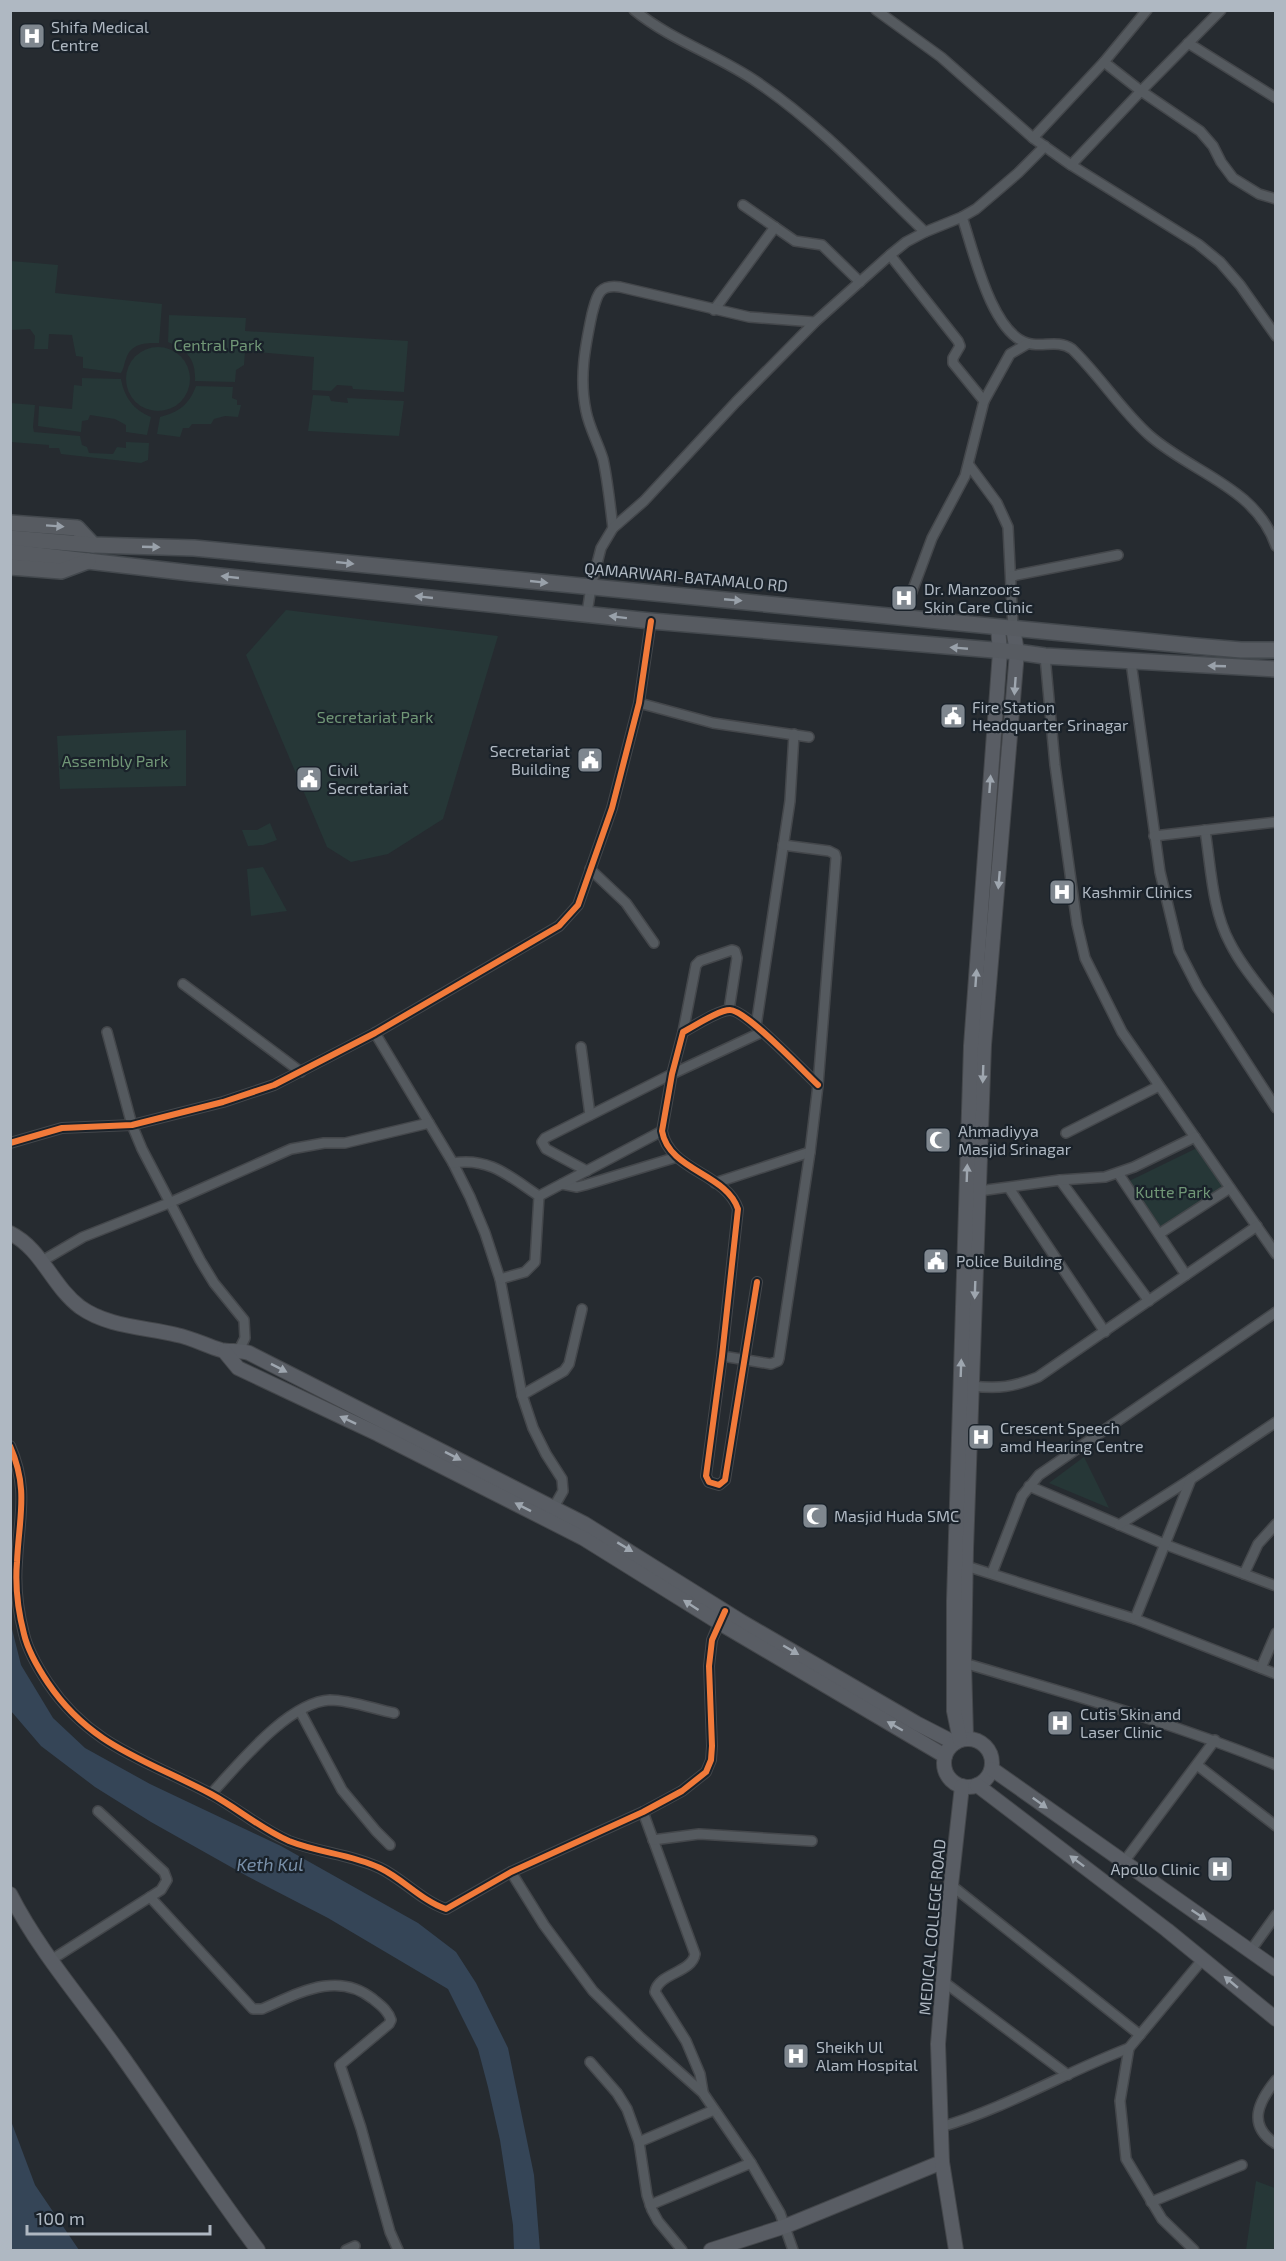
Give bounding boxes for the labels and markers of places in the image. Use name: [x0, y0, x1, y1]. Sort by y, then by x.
place label: Shifa Medical Centre: [51, 17, 149, 54]
hospital icon: Shifa Medical Centre: [17, 21, 47, 51]
place label: Dr. Manzoors Skin Care Clinic: [924, 579, 1033, 616]
hospital icon: Dr. Manzoors Skin Care Clinic: [889, 583, 919, 613]
place label: Fire Station Headquarter Srinagar: [972, 697, 1129, 734]
public building icon: Fire Station Headquarter Srinagar: [938, 701, 968, 731]
place label: Secretariat Building: [490, 741, 570, 778]
public building icon: Secretariat Building: [575, 745, 605, 775]
place label: Civil Secretariat: [328, 760, 408, 797]
public building icon: Civil Secretariat: [294, 764, 324, 794]
hospital icon: Kashmir Clinics: [1047, 877, 1077, 907]
place label: Kashmir Clinics: [1082, 882, 1192, 901]
place label: Ahmadiyya Masjid Srinagar: [958, 1121, 1072, 1159]
mosque icon: Ahmadiyya Masjid Srinagar: [923, 1125, 953, 1155]
public building icon: Police Building: [921, 1246, 951, 1276]
place label: Police Building: [956, 1251, 1062, 1270]
place label: Crescent Speech amd Hearing Centre: [1000, 1418, 1144, 1455]
hospital icon: Crescent Speech amd Hearing Centre: [966, 1422, 996, 1452]
mosque icon: Masjid Huda SMC: [800, 1501, 830, 1531]
place label: Masjid Huda SMC: [834, 1506, 959, 1526]
place label: Cutis Skin and Laser Clinic: [1080, 1704, 1181, 1741]
hospital icon: Cutis Skin and Laser Clinic: [1045, 1708, 1075, 1738]
hospital icon: Apollo Clinic: [1205, 1854, 1235, 1884]
place label: Apollo Clinic: [1111, 1859, 1200, 1878]
place label: Sheikh Ul Alam Hospital: [816, 2037, 918, 2074]
hospital icon: Sheikh Ul Alam Hospital: [781, 2041, 811, 2071]

